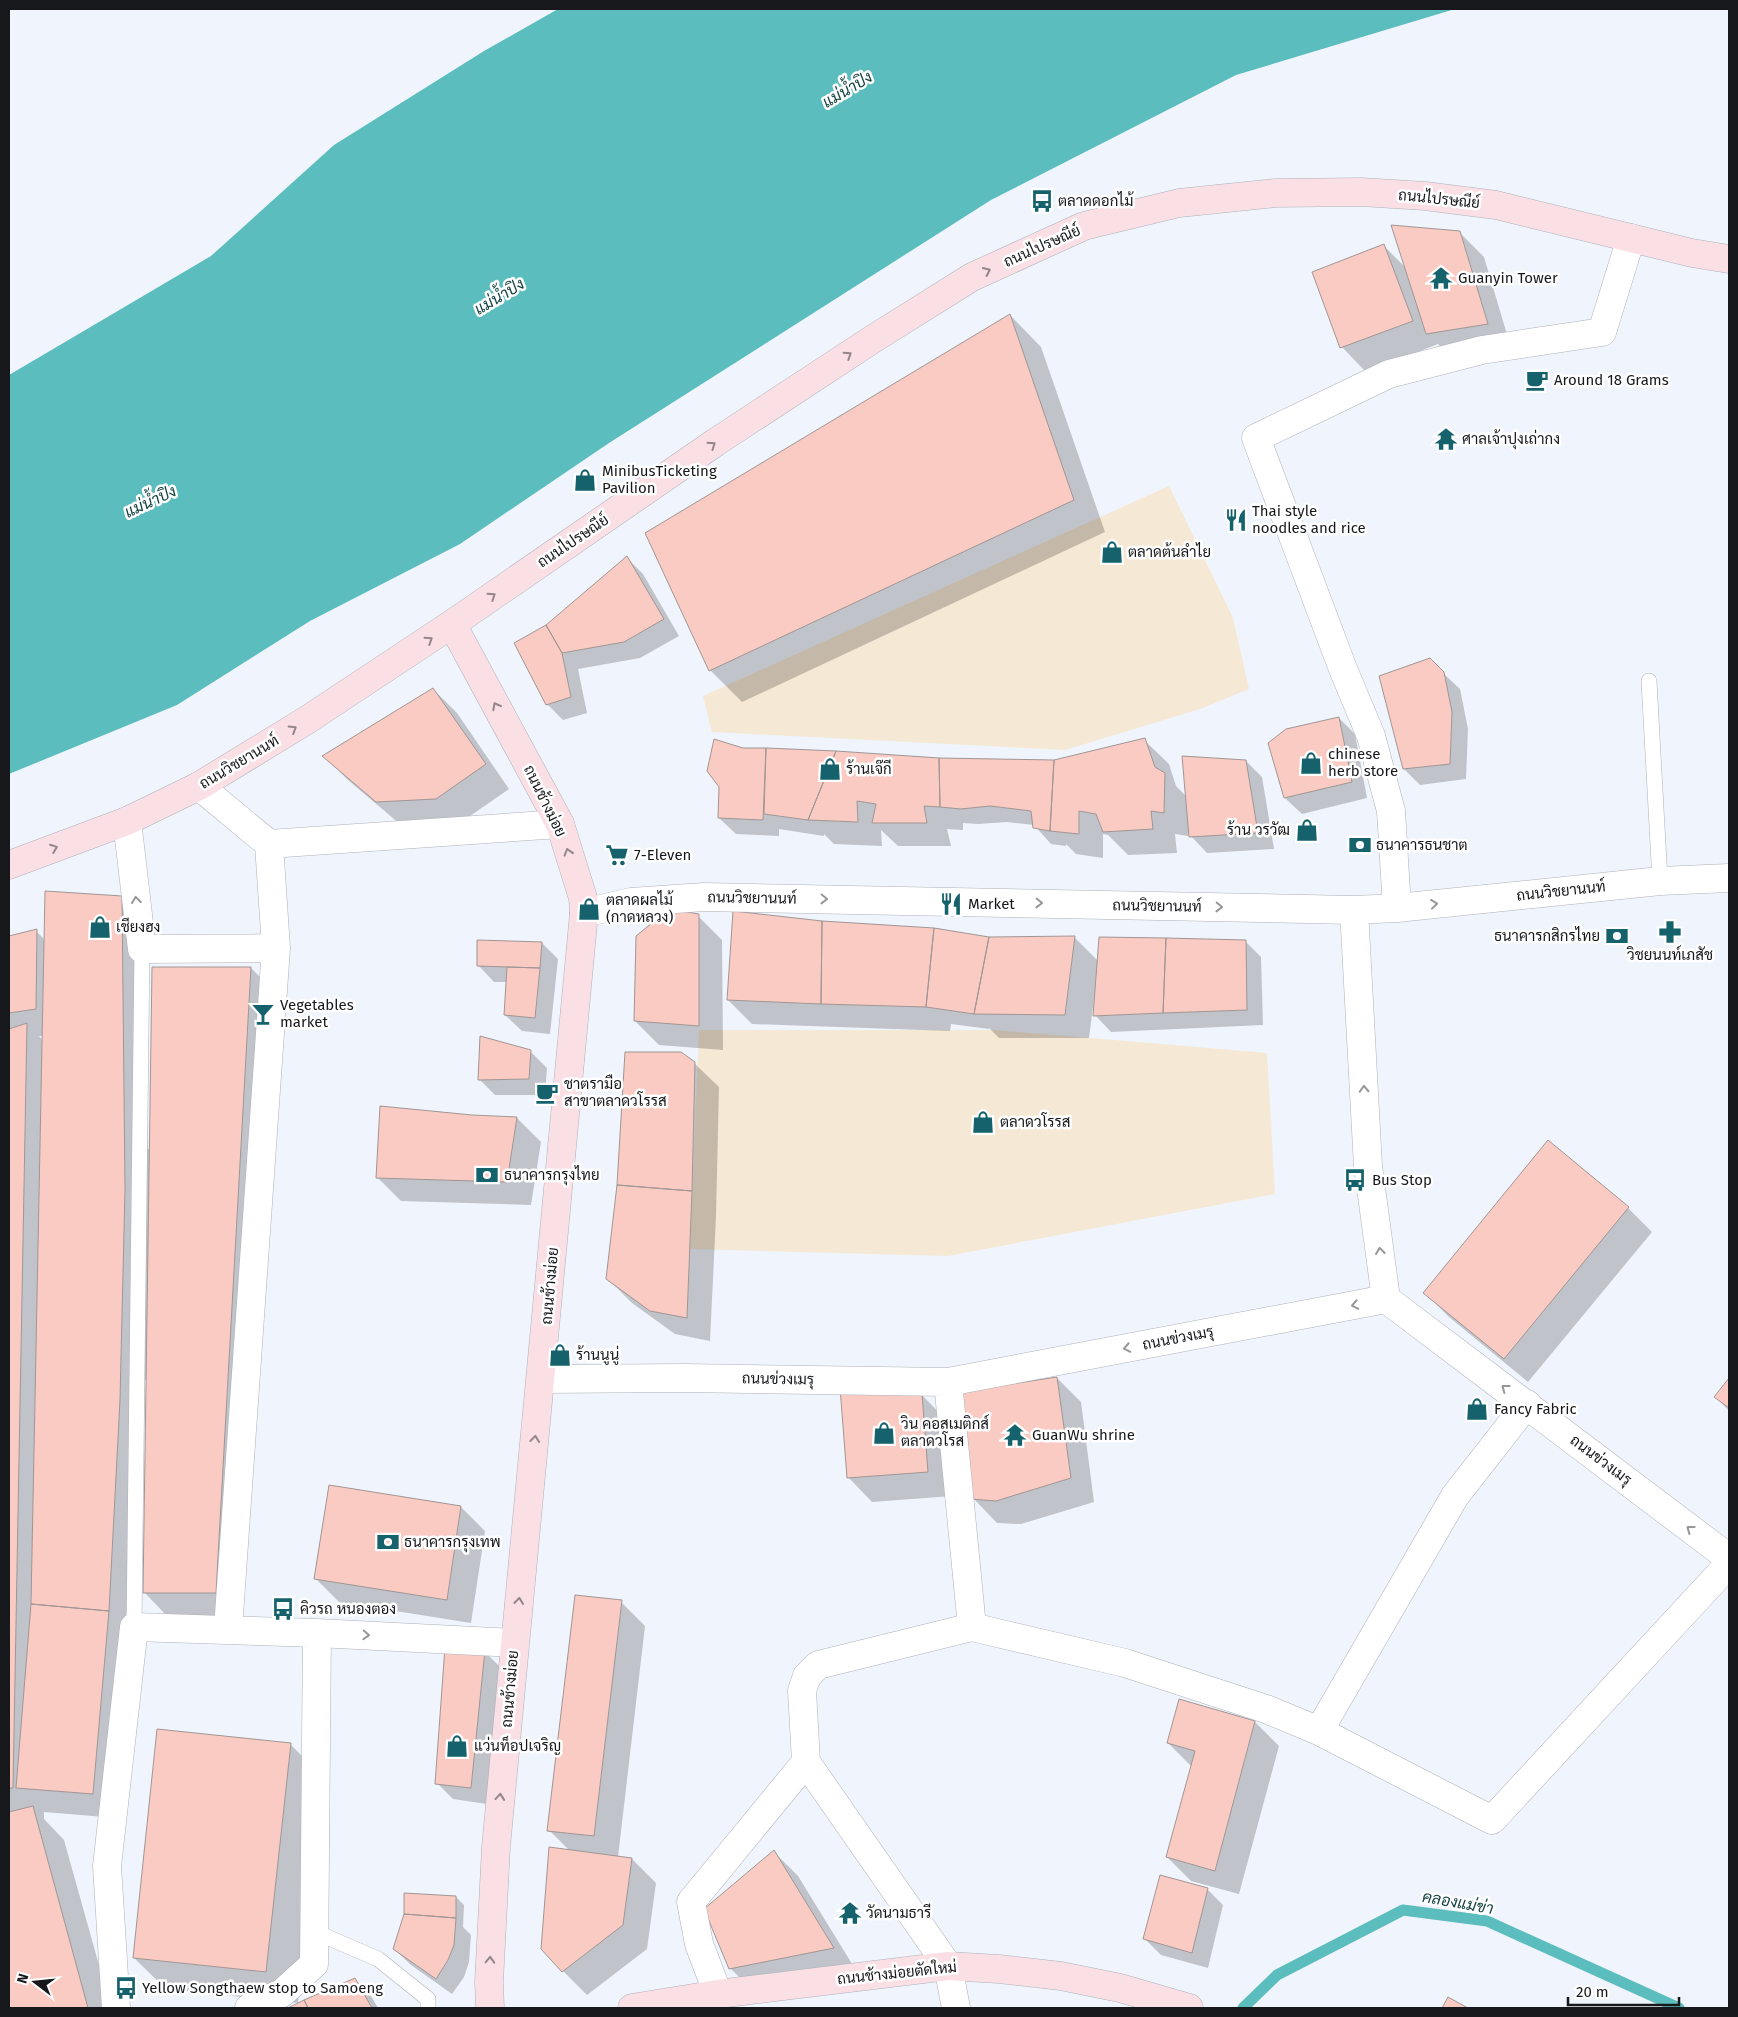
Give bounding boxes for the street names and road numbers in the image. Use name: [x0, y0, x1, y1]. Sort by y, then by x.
street label: ถนนไปรษณีย์: [1397, 185, 1481, 212]
street label: ถนนไปรษณีย์: [1000, 220, 1083, 271]
street label: ถนนไปรษณีย์: [533, 510, 612, 571]
street label: ถนนวิชยานนท์: [196, 730, 282, 793]
street label: ถนนช้างม่อย: [520, 762, 571, 840]
street label: ถนนวิชยานนท์: [1515, 876, 1606, 905]
street label: ถนนวิชยานนท์: [707, 887, 797, 908]
street label: ถนนวิชยานนท์: [1112, 895, 1202, 916]
street label: ถนนช้างม่อย: [537, 1246, 562, 1325]
street label: ถนนข่วงเมรุ: [1141, 1321, 1216, 1356]
street label: ถนนข่วงเมรุ: [742, 1368, 814, 1391]
street label: ถนนข่วงเมรุ: [1565, 1430, 1636, 1491]
street label: ถนนช้างม่อย: [497, 1649, 522, 1728]
street label: ถนนช้างม่อยตัดใหม่: [836, 1957, 958, 1988]

